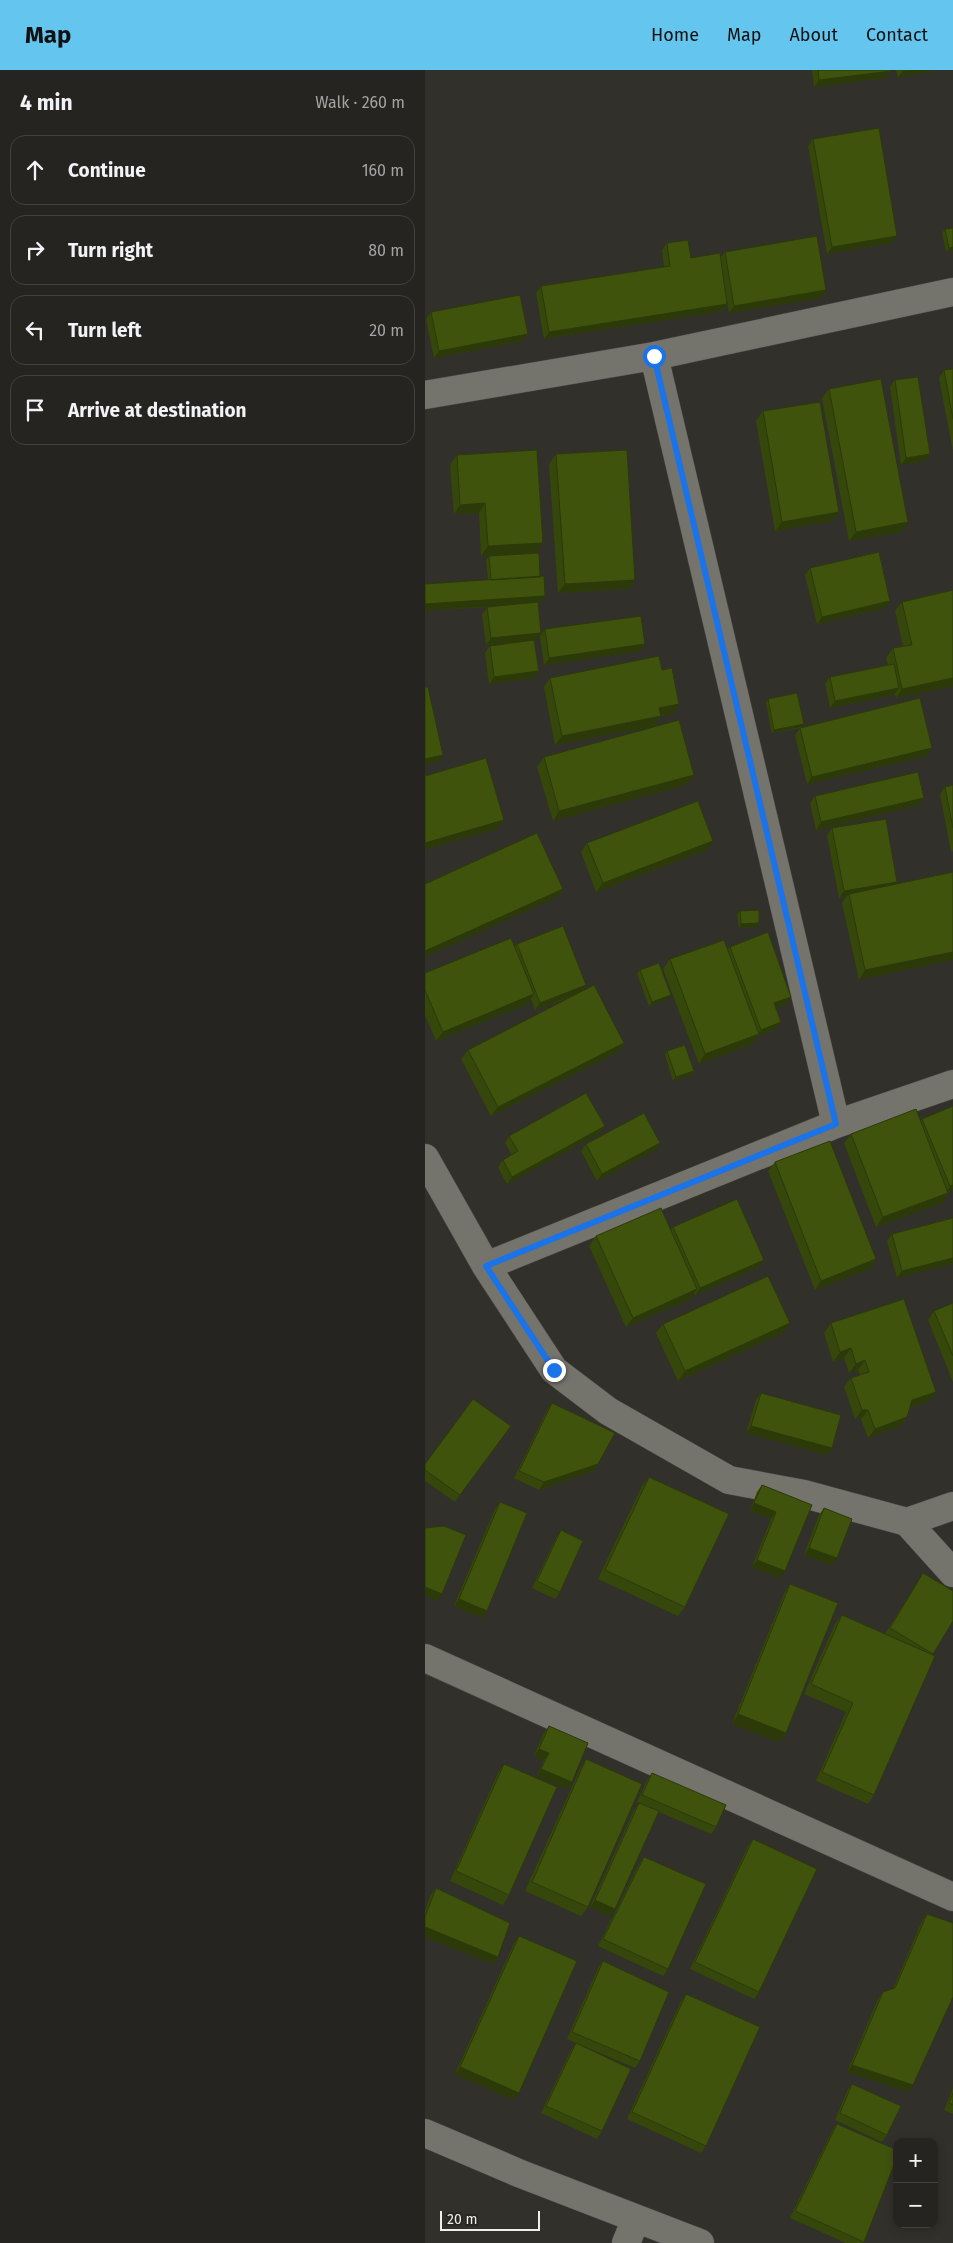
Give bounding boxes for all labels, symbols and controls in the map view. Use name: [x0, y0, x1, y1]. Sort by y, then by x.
text: Map: [25, 21, 71, 49]
text: Home: [651, 24, 699, 46]
text: Map: [727, 24, 761, 46]
text: About: [789, 24, 838, 46]
text: Contact: [866, 24, 928, 46]
text: 4 min: [20, 90, 73, 116]
text: Walk · 260 m: [315, 93, 405, 112]
icon: ahead: [21, 156, 49, 184]
text: Continue: [68, 159, 146, 182]
text: 160 m: [362, 161, 404, 180]
icon: right: [21, 236, 49, 264]
text: Turn right: [68, 239, 153, 262]
text: 80 m: [368, 241, 404, 260]
icon: left: [21, 316, 49, 344]
text: Turn left: [68, 319, 142, 342]
text: 20 m: [369, 321, 404, 340]
route start: [643, 345, 666, 368]
icon: arrive: [21, 396, 49, 424]
text: Arrive at destination: [68, 399, 247, 422]
route end: [543, 1359, 566, 1382]
map controls: [893, 2138, 938, 2228]
button: +: [893, 2138, 938, 2183]
button: −: [893, 2183, 938, 2228]
scale bar: [440, 2208, 540, 2231]
text: 20 m: [447, 2211, 477, 2228]

